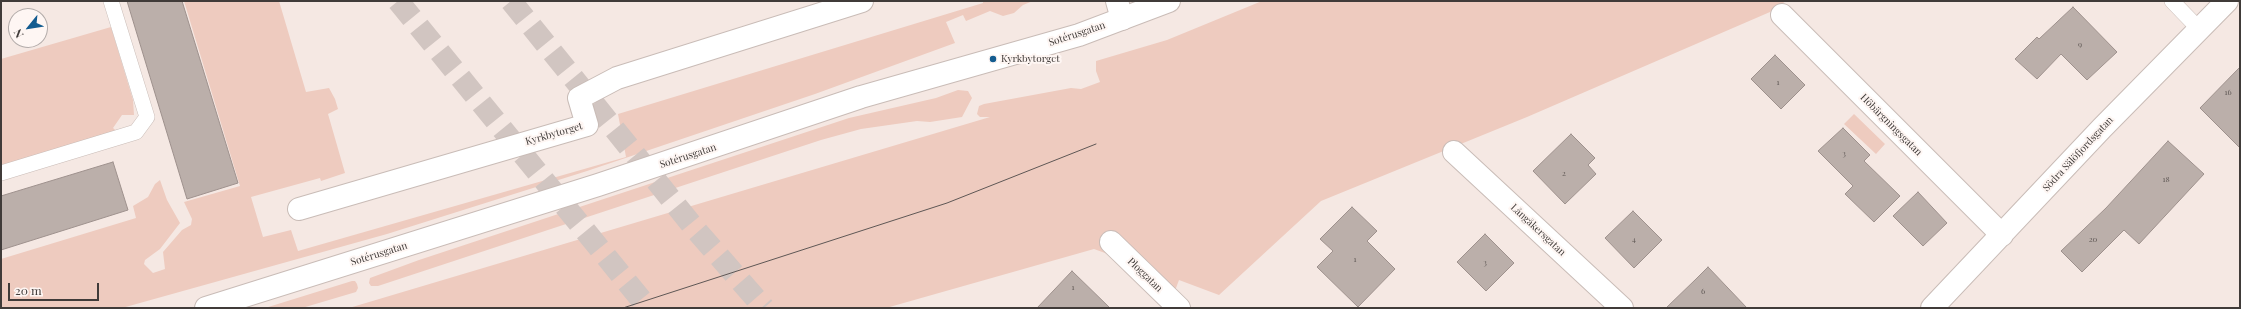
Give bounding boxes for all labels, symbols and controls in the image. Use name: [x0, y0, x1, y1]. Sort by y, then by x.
north arrow: [8, 8, 48, 48]
street label: Sotérusgatan: [1047, 19, 1107, 49]
text: N: [10, 27, 27, 41]
house number: 9: [2078, 39, 2082, 49]
place label: Kyrkbytorget: [1001, 53, 1060, 65]
marker: Kyrkbytorget: [988, 54, 998, 64]
house number: 1: [1777, 77, 1779, 87]
house number: 16: [2224, 87, 2232, 97]
street label: Höbärgningsgatan: [1858, 92, 1924, 158]
street label: Södra Sälöfjordsgatan: [2040, 114, 2116, 194]
street label: Kyrkbytorget: [524, 120, 584, 148]
street label: Sotérusgatan: [658, 141, 718, 171]
house number: 3: [1842, 148, 1846, 158]
house number: 2: [1562, 168, 1566, 178]
house number: 18: [2162, 174, 2170, 184]
street label: Långåkersgatan: [1508, 201, 1568, 259]
house number: 4: [1632, 234, 1636, 244]
house number: 20: [2089, 234, 2097, 244]
street label: Sotérusgatan: [349, 240, 409, 268]
house number: 1: [1354, 254, 1356, 264]
street label: Ploggatan: [1125, 255, 1165, 295]
house number: 3: [1483, 257, 1487, 267]
scale bar: [10, 275, 101, 301]
text: 20 m: [15, 282, 42, 298]
house number: 1: [1072, 282, 1074, 292]
house number: 6: [1701, 286, 1705, 296]

